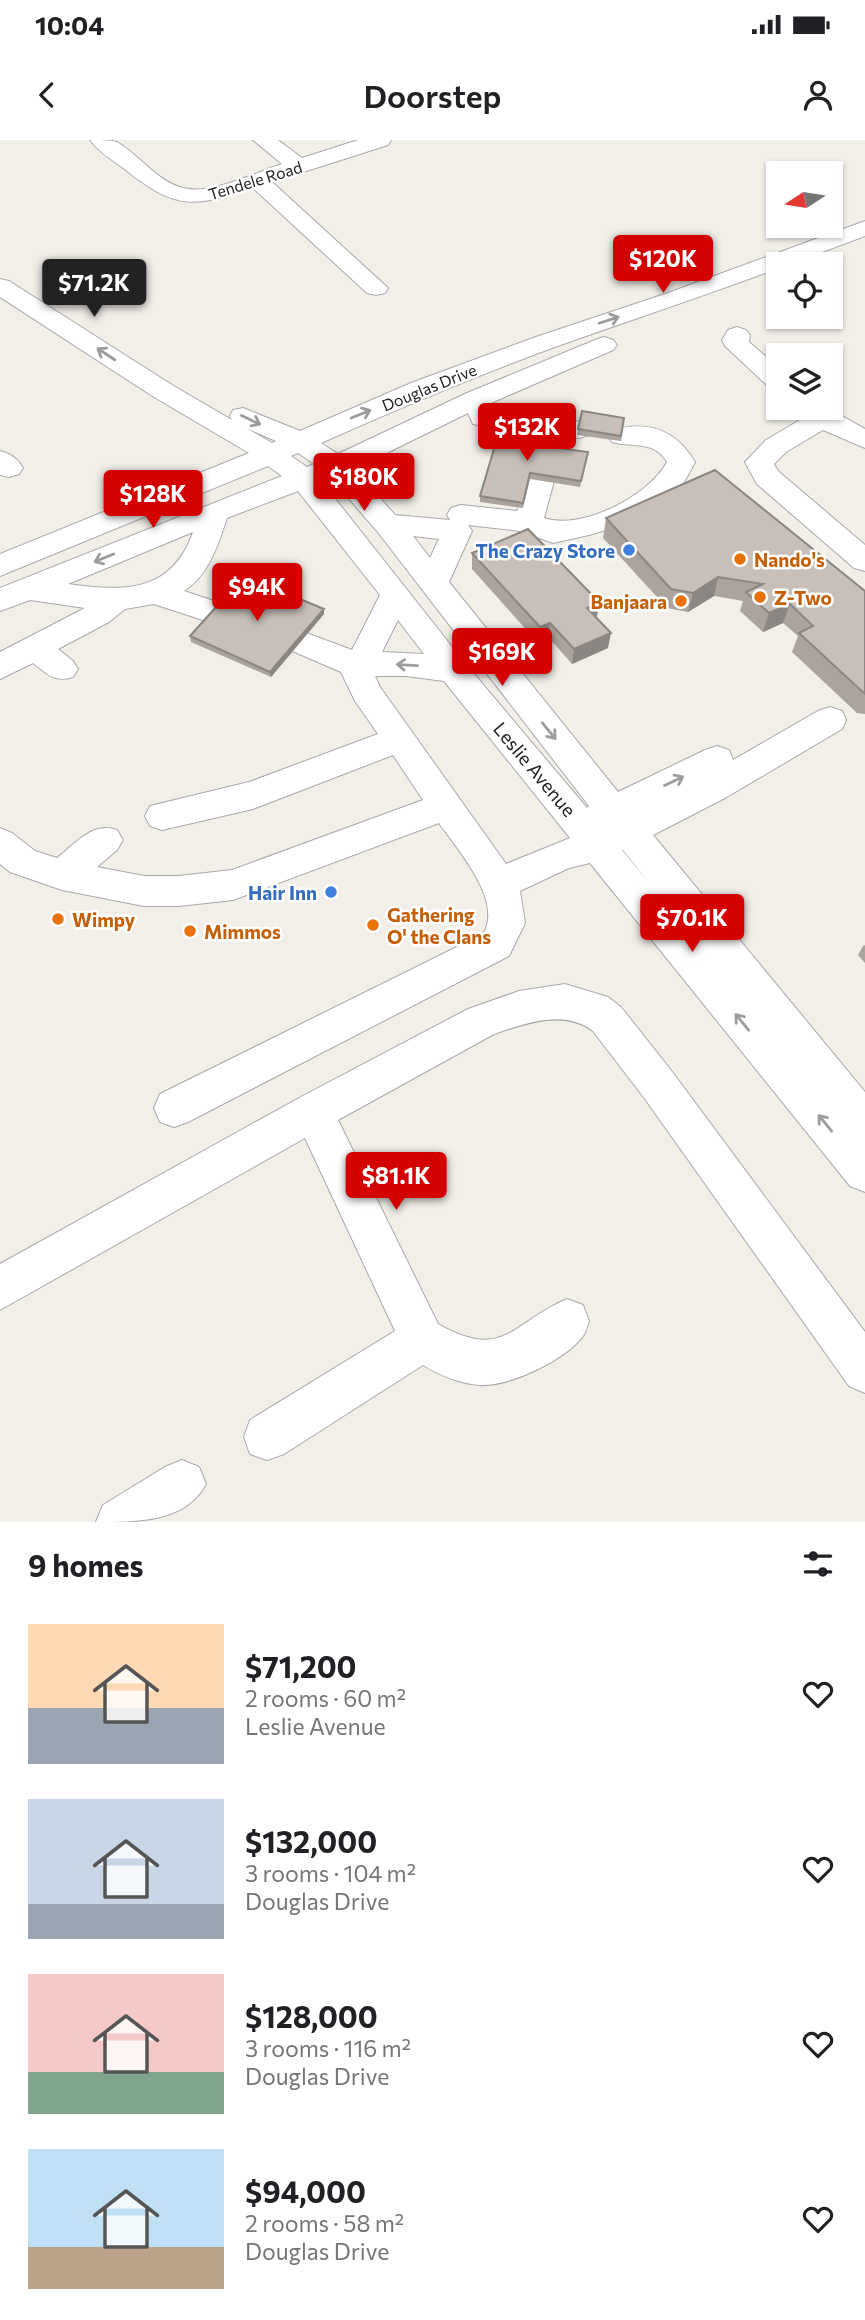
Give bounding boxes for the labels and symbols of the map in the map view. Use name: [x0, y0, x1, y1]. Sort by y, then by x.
street label: Tendele Road: [206, 157, 304, 203]
north arrow: [766, 161, 844, 238]
pin: $120K: [614, 236, 712, 295]
pin: $71.2K: [37, 260, 151, 319]
one-way arrow: [598, 313, 620, 326]
one-way arrow: [97, 347, 116, 362]
street label: Douglas Drive: [379, 359, 479, 415]
pin: $132K: [478, 404, 576, 463]
one-way arrow: [350, 406, 371, 419]
one-way arrow: [240, 414, 261, 427]
pin: $180K: [315, 454, 413, 513]
pin: $128K: [104, 470, 202, 530]
place label: The Crazy Store: [476, 539, 615, 562]
marker: The Crazy Store: [621, 542, 637, 558]
place label: Nando's: [754, 548, 825, 571]
marker: Nando's: [732, 551, 748, 567]
one-way arrow: [94, 552, 115, 565]
pin: $94K: [216, 564, 298, 623]
place label: Z-Two: [774, 586, 832, 609]
marker: Z-Two: [752, 589, 768, 605]
place label: Banjaara: [590, 590, 667, 613]
marker: Banjaara: [673, 593, 689, 609]
pin: $169K: [453, 629, 551, 688]
one-way arrow: [396, 658, 419, 671]
street label: Leslie Avenue: [489, 717, 581, 821]
one-way arrow: [541, 721, 556, 740]
one-way arrow: [663, 773, 684, 787]
place label: Hair Inn: [248, 881, 317, 904]
marker: Hair Inn: [323, 884, 339, 900]
pin: $70.1K: [635, 894, 749, 954]
place label: Gathering O' the Clans: [387, 903, 491, 948]
place label: Wimpy: [72, 908, 136, 931]
marker: Wimpy: [50, 911, 66, 927]
marker: Gathering O' the Clans: [365, 917, 381, 933]
place label: Mimmos: [204, 920, 281, 943]
marker: Mimmos: [182, 923, 198, 939]
one-way arrow: [734, 1014, 750, 1032]
one-way arrow: [817, 1115, 833, 1133]
pin: $81.1K: [339, 1152, 453, 1212]

